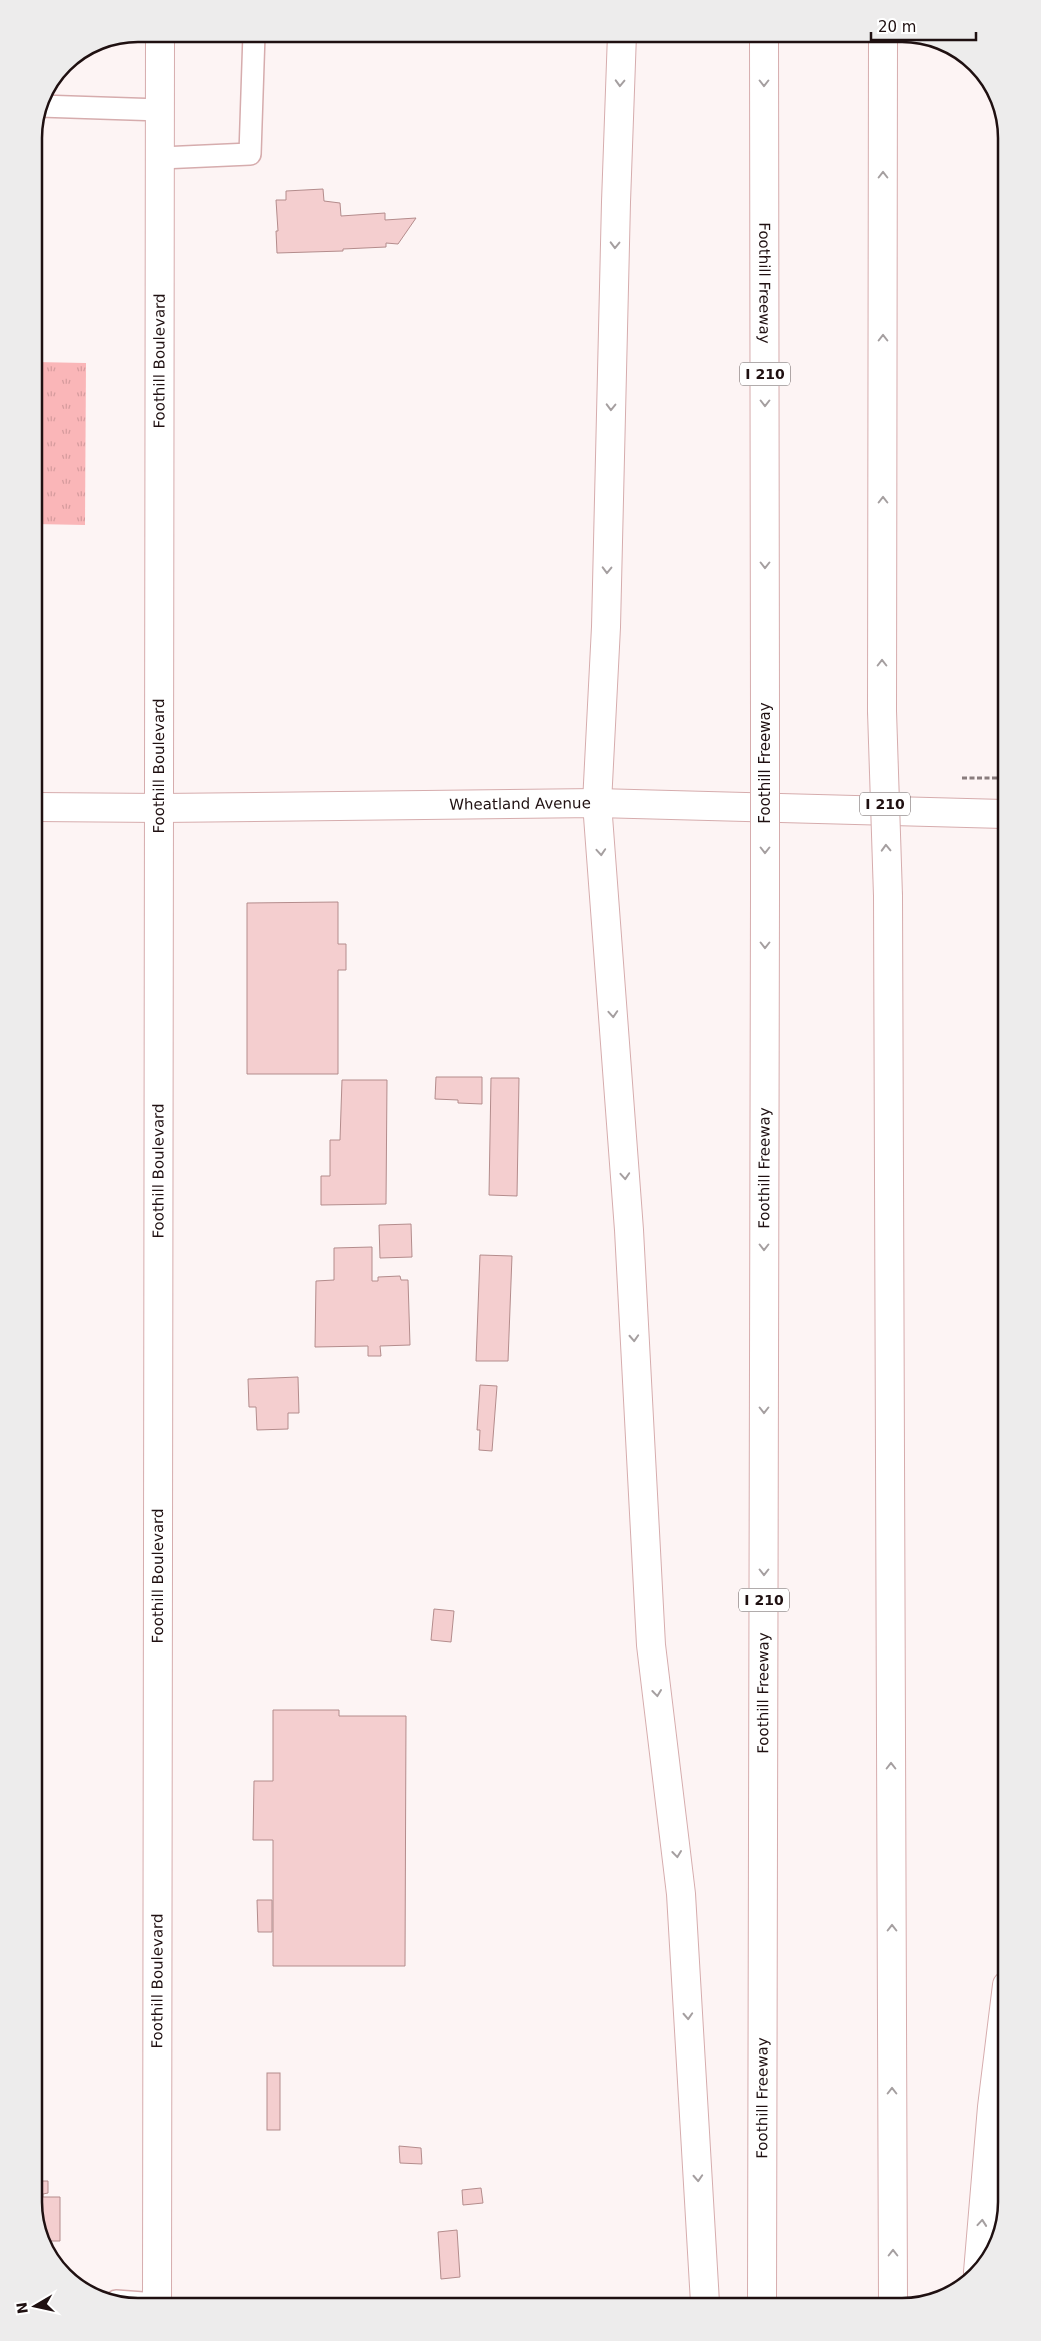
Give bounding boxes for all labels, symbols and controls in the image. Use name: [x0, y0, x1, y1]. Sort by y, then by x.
scale bar: [871, 10, 976, 42]
text: 20 m: [878, 18, 916, 36]
one-way arrow: [615, 79, 626, 87]
one-way arrow: [759, 79, 769, 87]
one-way arrow: [878, 171, 888, 178]
street label: Foothill Freeway: [755, 222, 773, 344]
one-way arrow: [609, 241, 620, 249]
street label: Foothill Boulevard: [150, 293, 169, 429]
one-way arrow: [878, 333, 888, 341]
road number: I 210: [740, 362, 790, 386]
one-way arrow: [760, 399, 770, 407]
one-way arrow: [606, 404, 616, 412]
one-way arrow: [878, 496, 888, 504]
one-way arrow: [760, 562, 770, 569]
one-way arrow: [602, 566, 612, 574]
one-way arrow: [877, 658, 887, 666]
street label: Foothill Boulevard: [150, 698, 168, 834]
street label: Foothill Freeway: [756, 702, 774, 824]
road number: I 210: [860, 792, 910, 816]
street label: Wheatland Avenue: [449, 794, 591, 814]
one-way arrow: [881, 843, 891, 851]
one-way arrow: [760, 846, 770, 854]
one-way arrow: [595, 848, 606, 856]
one-way arrow: [760, 942, 770, 949]
one-way arrow: [607, 1010, 618, 1018]
street label: Foothill Boulevard: [149, 1103, 168, 1239]
street label: Foothill Freeway: [755, 1107, 774, 1229]
one-way arrow: [619, 1172, 630, 1180]
one-way arrow: [759, 1244, 769, 1252]
one-way arrow: [629, 1335, 640, 1343]
one-way arrow: [759, 1406, 769, 1414]
street label: Foothill Boulevard: [149, 1508, 167, 1644]
one-way arrow: [759, 1569, 769, 1577]
road number: I 210: [739, 1588, 789, 1612]
street label: Foothill Freeway: [754, 1632, 772, 1754]
one-way arrow: [651, 1689, 662, 1697]
one-way arrow: [886, 1761, 896, 1769]
one-way arrow: [671, 1851, 682, 1859]
street label: Foothill Boulevard: [148, 1913, 167, 2049]
one-way arrow: [887, 1924, 897, 1932]
one-way arrow: [683, 2013, 694, 2021]
street label: Foothill Freeway: [753, 2037, 772, 2159]
one-way arrow: [887, 2086, 897, 2094]
one-way arrow: [692, 2175, 703, 2183]
one-way arrow: [976, 2219, 987, 2227]
one-way arrow: [888, 2249, 898, 2256]
north arrow: [10, 2281, 60, 2331]
text: N: [13, 2301, 31, 2315]

